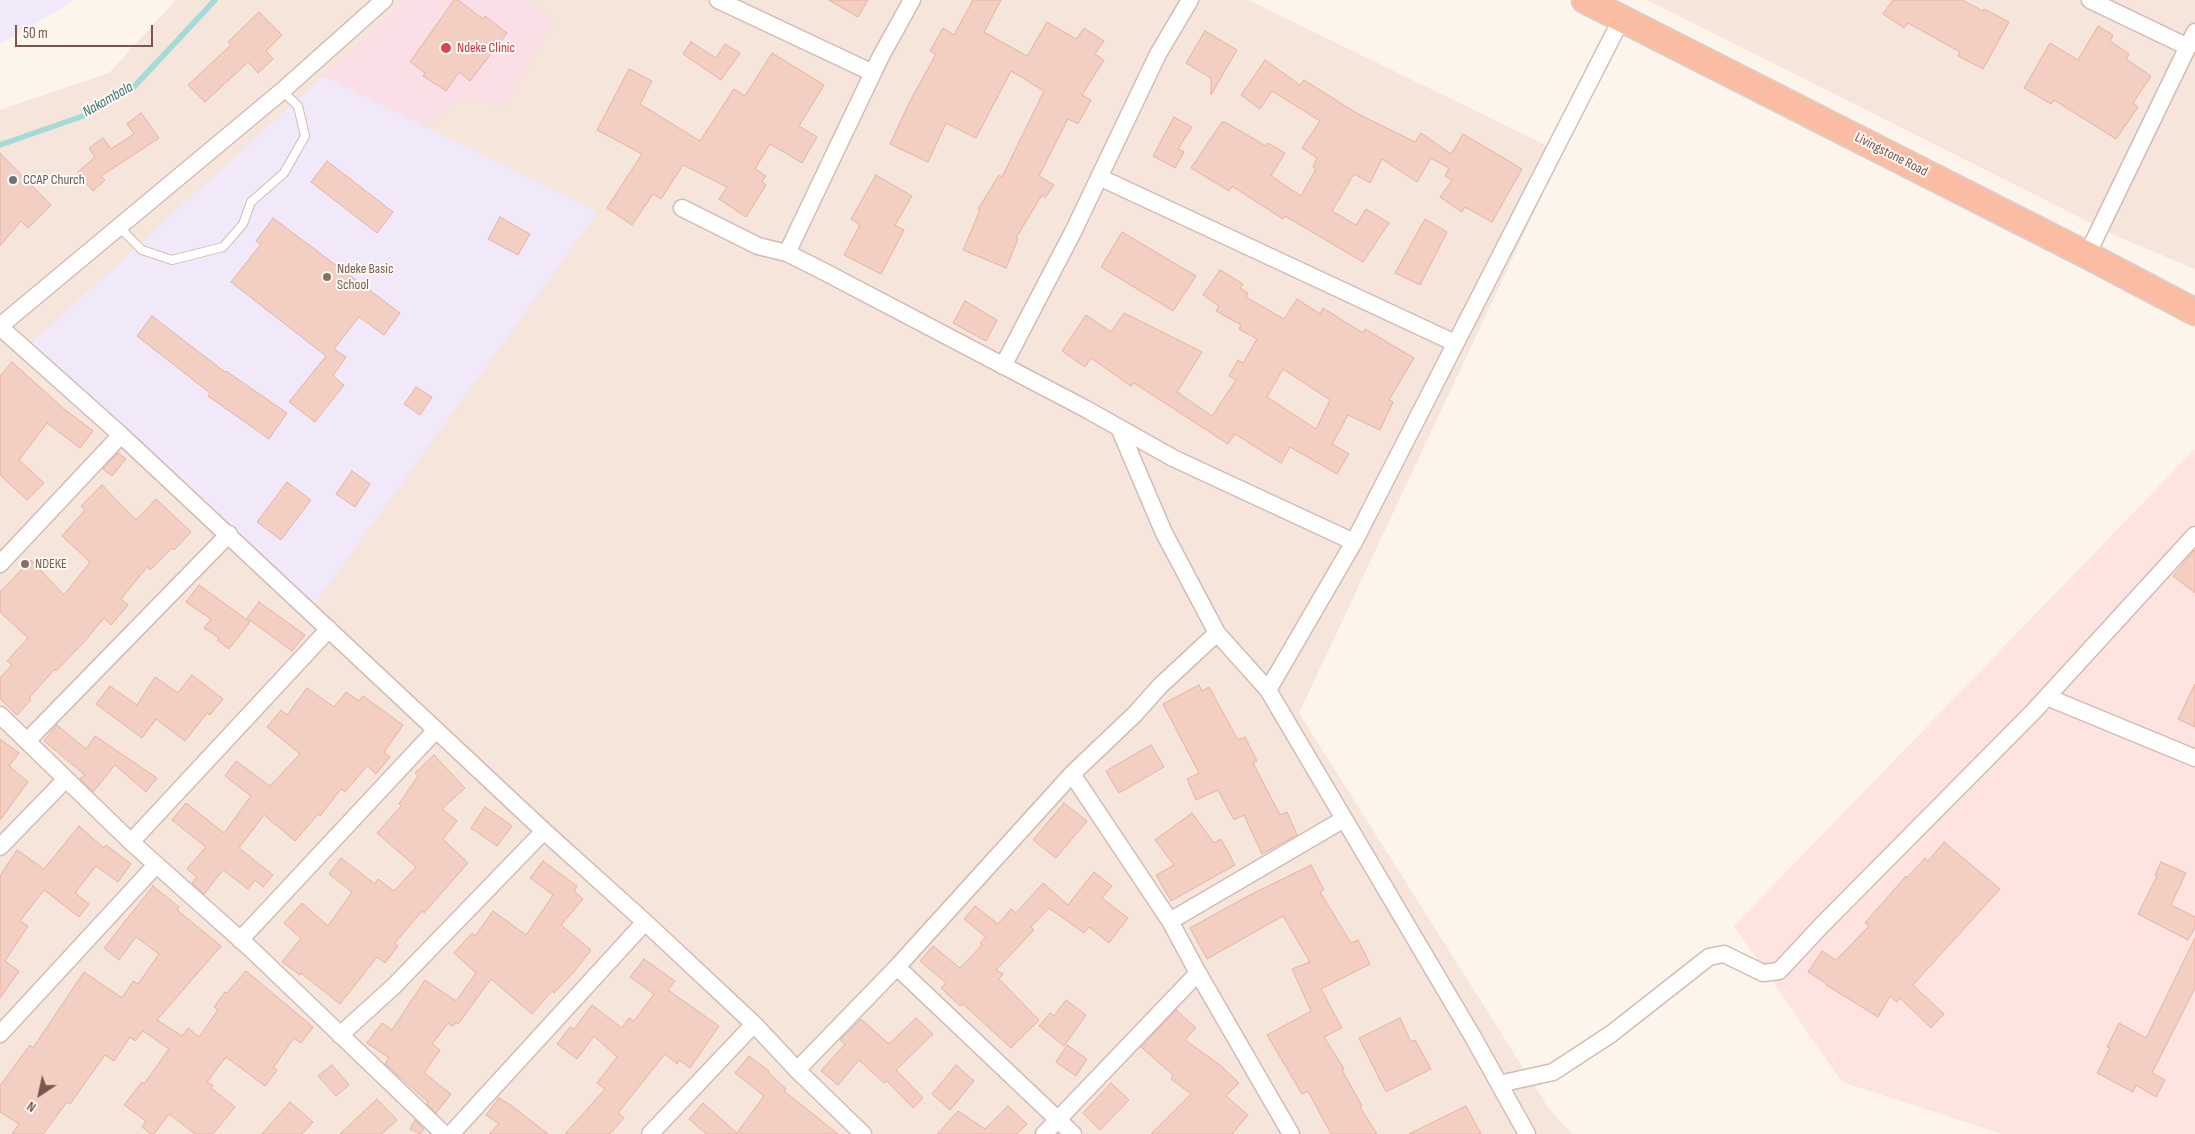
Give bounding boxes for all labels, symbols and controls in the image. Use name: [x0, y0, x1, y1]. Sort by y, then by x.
scale bar: [18, 15, 155, 47]
text: 50 m: [23, 24, 48, 43]
place label: Ndeke Clinic: [457, 40, 515, 56]
marker: Ndeke Clinic: [439, 41, 453, 55]
water label: Nakambala: [80, 78, 136, 122]
street label: Livingstone Road: [1852, 129, 1930, 181]
place label: CCAP Church: [23, 172, 85, 188]
marker: CCAP Church: [7, 174, 19, 186]
place label: Ndeke Basic School: [337, 261, 393, 294]
marker: Ndeke Basic School: [321, 271, 333, 283]
place label: NDEKE: [35, 556, 67, 572]
marker: NDEKE: [19, 558, 31, 570]
north arrow: [15, 1069, 65, 1119]
text: N: [23, 1098, 39, 1116]

